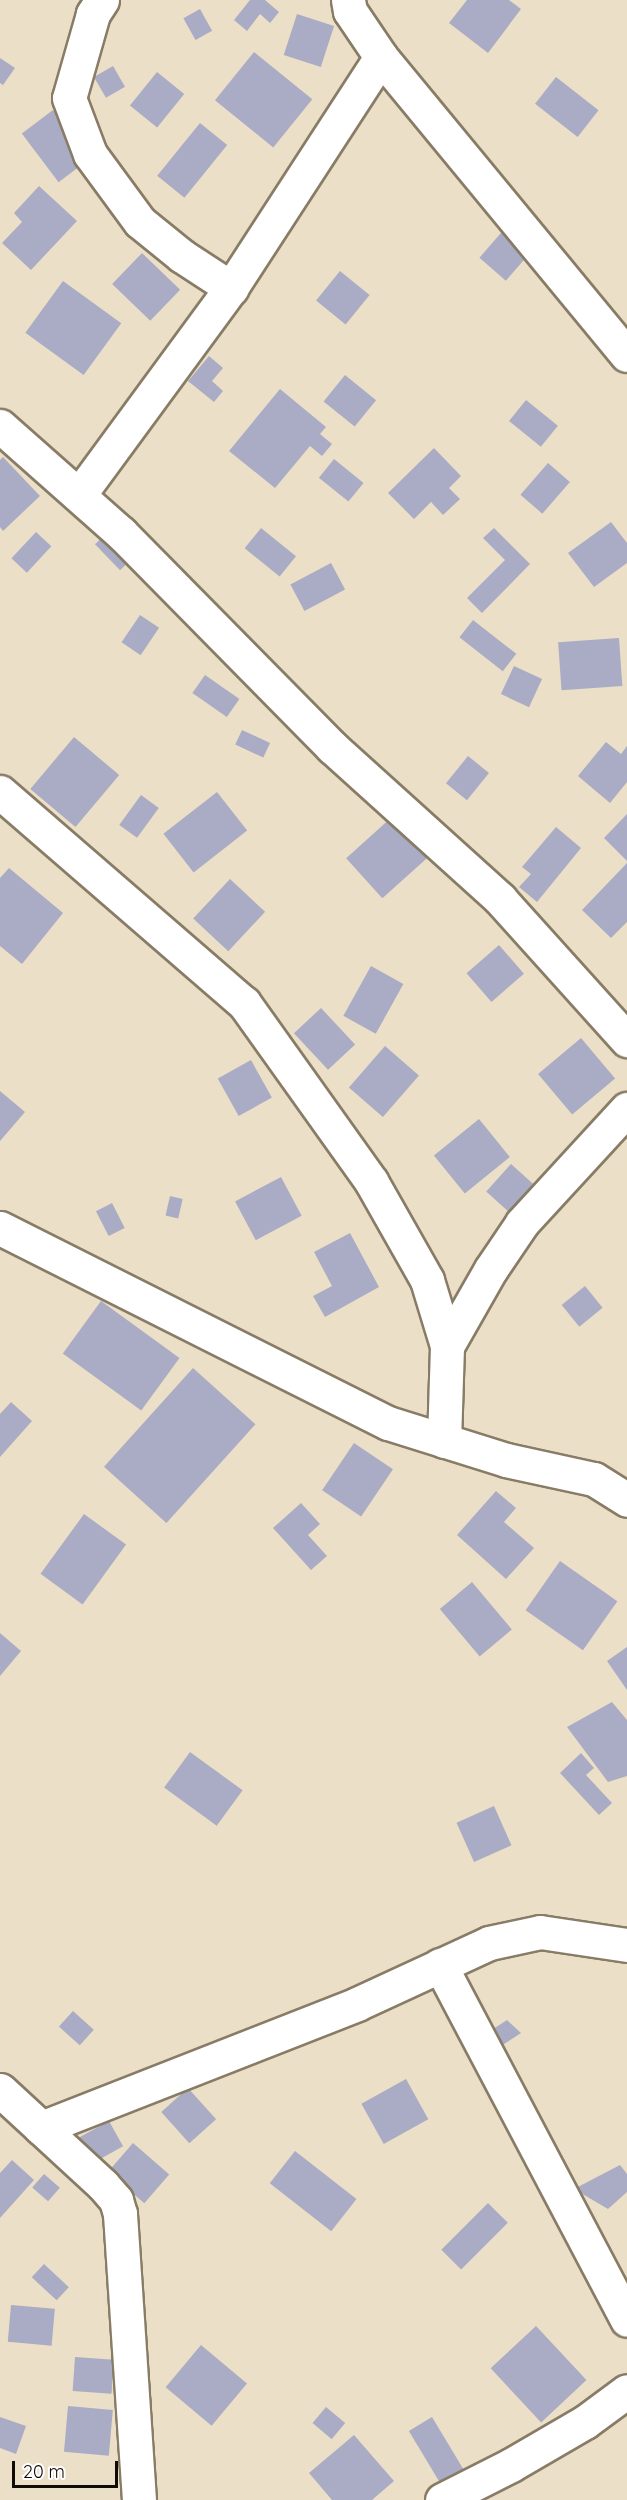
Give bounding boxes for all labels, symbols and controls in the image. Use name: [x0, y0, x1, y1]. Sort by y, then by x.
scale bar: [15, 2449, 122, 2487]
text: 20 m: [23, 2460, 65, 2483]

